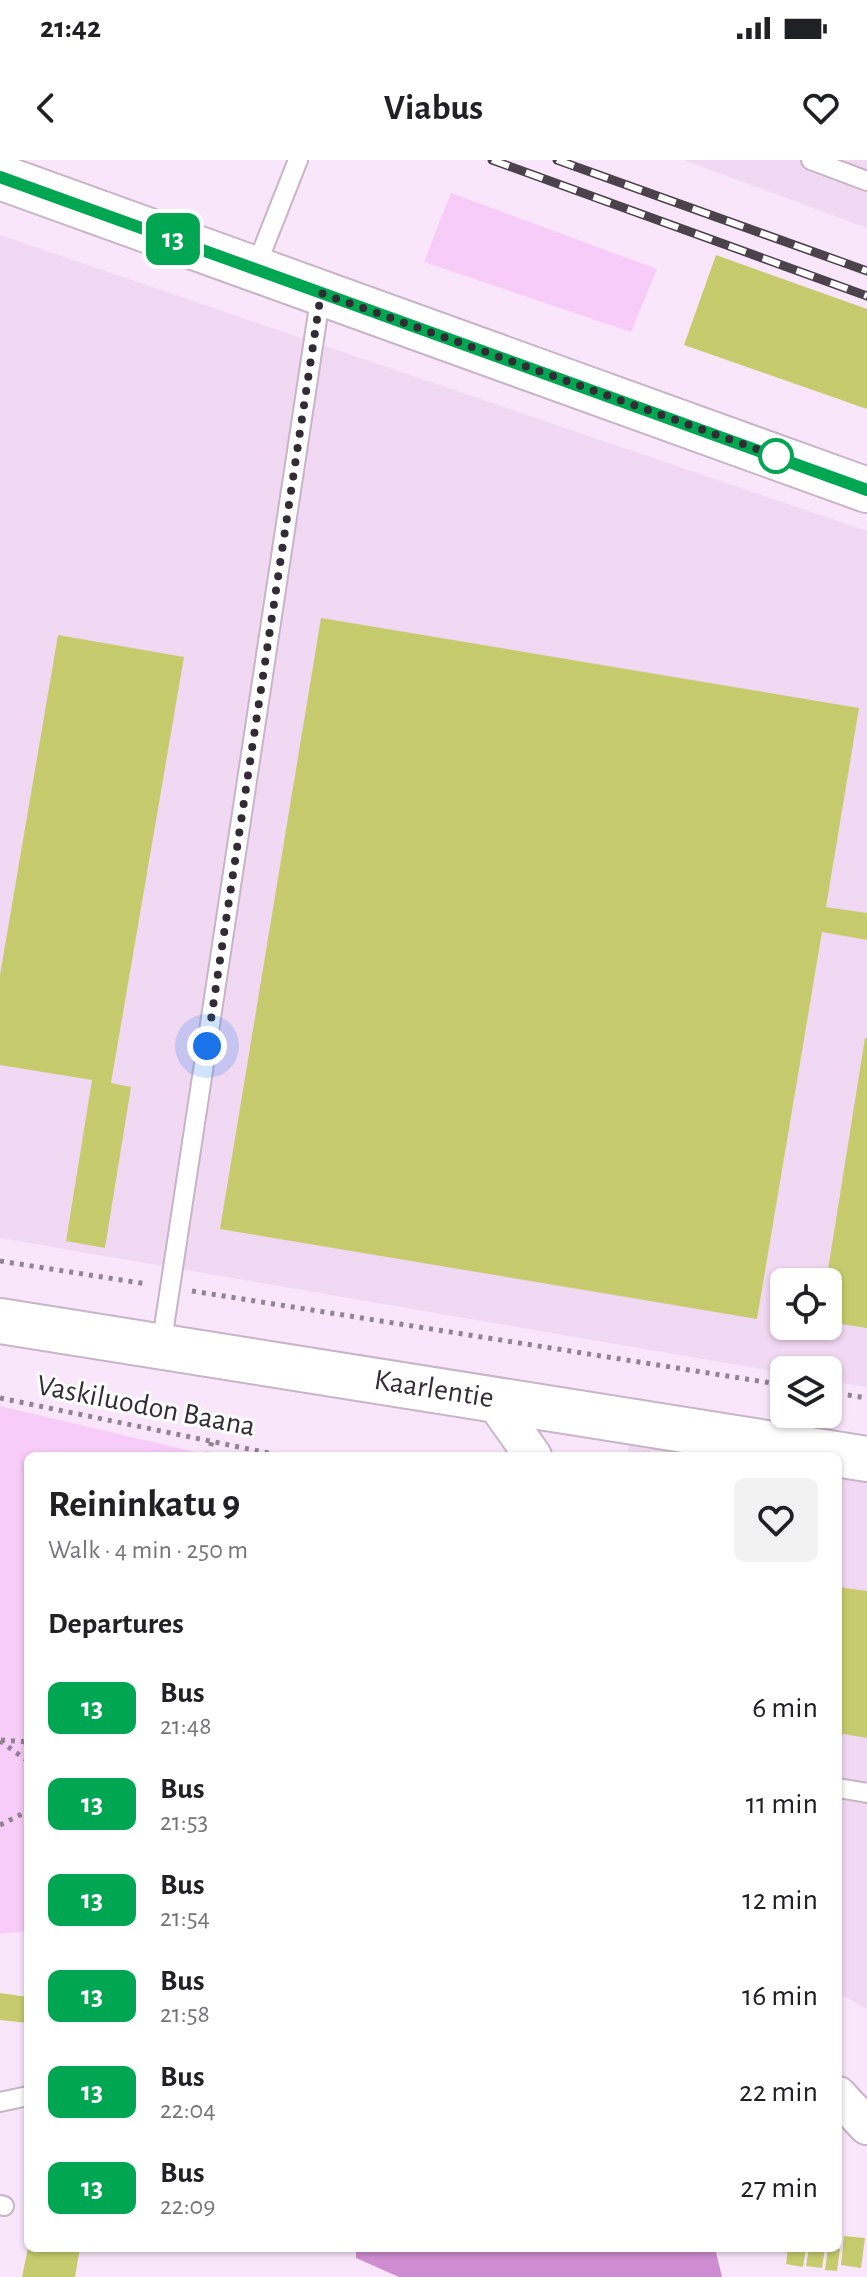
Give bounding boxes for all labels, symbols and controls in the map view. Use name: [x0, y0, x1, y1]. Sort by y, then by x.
text: 21:42: [40, 13, 101, 43]
icon: back: [24, 86, 68, 130]
icon: heart: [799, 86, 843, 130]
text: Viabus: [384, 90, 483, 126]
line badge: 13: [137, 213, 209, 265]
text: 13: [162, 225, 184, 253]
unlabelled marker: [759, 439, 793, 473]
your location: [187, 1026, 227, 1066]
map controls: [770, 1268, 842, 1428]
button: locate: [770, 1268, 842, 1340]
button: layers: [770, 1356, 842, 1428]
street label: Kaarlentie: [372, 1365, 496, 1413]
street label: Vaskiluodon Baana: [34, 1370, 258, 1442]
button: heart: [734, 1478, 818, 1562]
text: Reininkatu 9: [48, 1486, 240, 1524]
text: Walk · 4 min · 250 m: [48, 1537, 248, 1563]
text: Departures: [48, 1609, 184, 1639]
text: Bus: [160, 1678, 205, 1708]
text: 6 min: [752, 1693, 818, 1723]
text: 13: [81, 1694, 103, 1722]
text: 21:48: [160, 1713, 212, 1739]
text: Bus: [160, 1774, 205, 1804]
text: 11 min: [746, 1789, 818, 1819]
text: 13: [81, 1790, 103, 1818]
text: 21:53: [160, 1809, 208, 1835]
text: Bus: [160, 1870, 205, 1900]
text: 12 min: [742, 1885, 818, 1915]
text: 13: [81, 1886, 103, 1914]
text: 21:54: [160, 1905, 210, 1931]
text: Bus: [160, 1966, 205, 1996]
text: 16 min: [742, 1981, 818, 2011]
text: 13: [81, 1982, 103, 2010]
text: 21:58: [160, 2001, 210, 2027]
text: Bus: [160, 2062, 205, 2092]
text: 22 min: [739, 2077, 818, 2107]
text: 13: [81, 2078, 103, 2106]
text: 22:04: [160, 2097, 216, 2123]
text: Bus: [160, 2158, 205, 2188]
text: 27 min: [740, 2173, 818, 2203]
text: 13: [81, 2174, 103, 2202]
text: 22:09: [160, 2193, 216, 2219]

